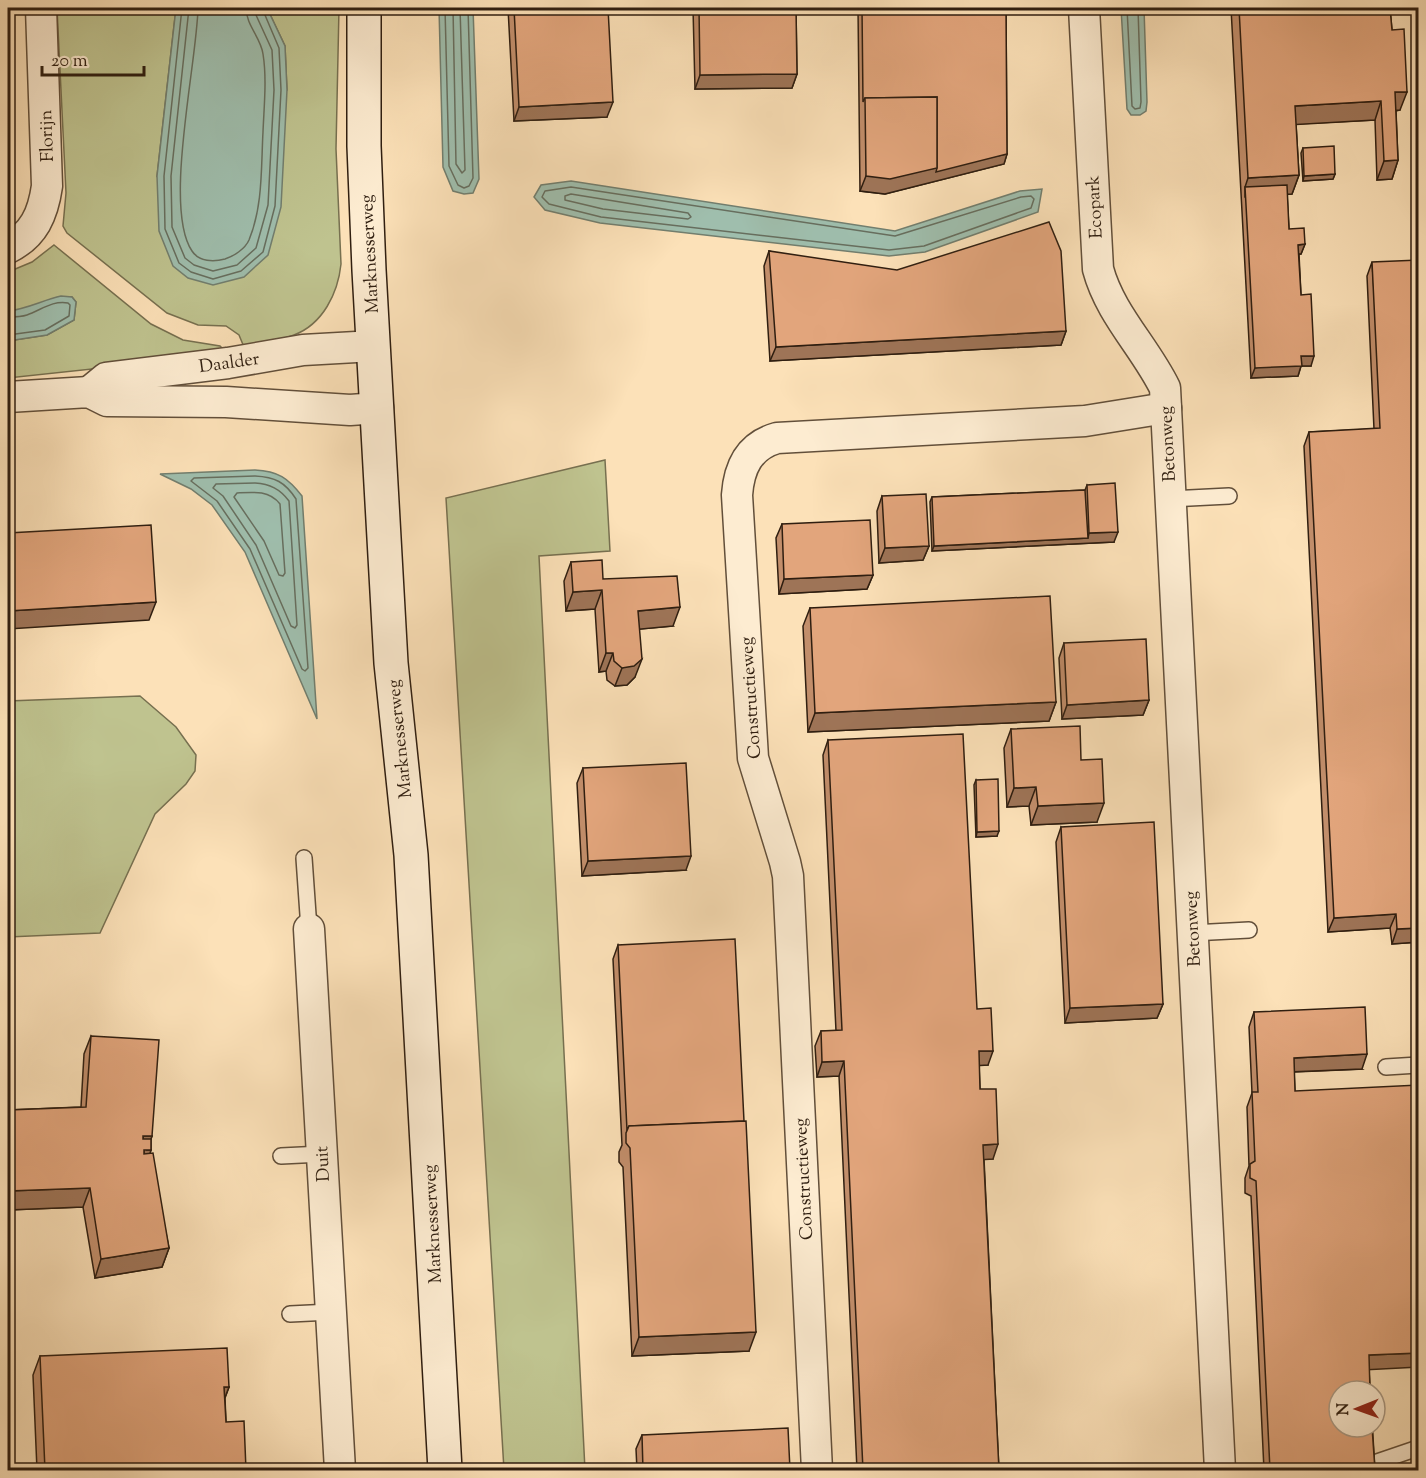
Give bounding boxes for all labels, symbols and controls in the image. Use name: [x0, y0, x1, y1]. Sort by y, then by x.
scale bar: [42, 39, 144, 77]
text: 20 m: [51, 49, 88, 75]
street label: Florijn: [34, 109, 62, 162]
street label: Ecopark: [1081, 174, 1111, 239]
street label: Marknesserweg: [355, 193, 387, 314]
street label: Daalder: [197, 347, 261, 381]
street label: Betonweg: [1154, 405, 1184, 482]
street label: Constructieweg: [735, 636, 769, 760]
street label: Marknesserweg: [382, 678, 420, 799]
street label: Betonweg: [1179, 890, 1209, 967]
street label: Constructieweg: [789, 1117, 821, 1241]
street label: Duit: [310, 1145, 338, 1182]
street label: Marknesserweg: [418, 1163, 450, 1284]
north arrow: [1327, 1379, 1387, 1439]
text: N: [1333, 1402, 1356, 1416]

